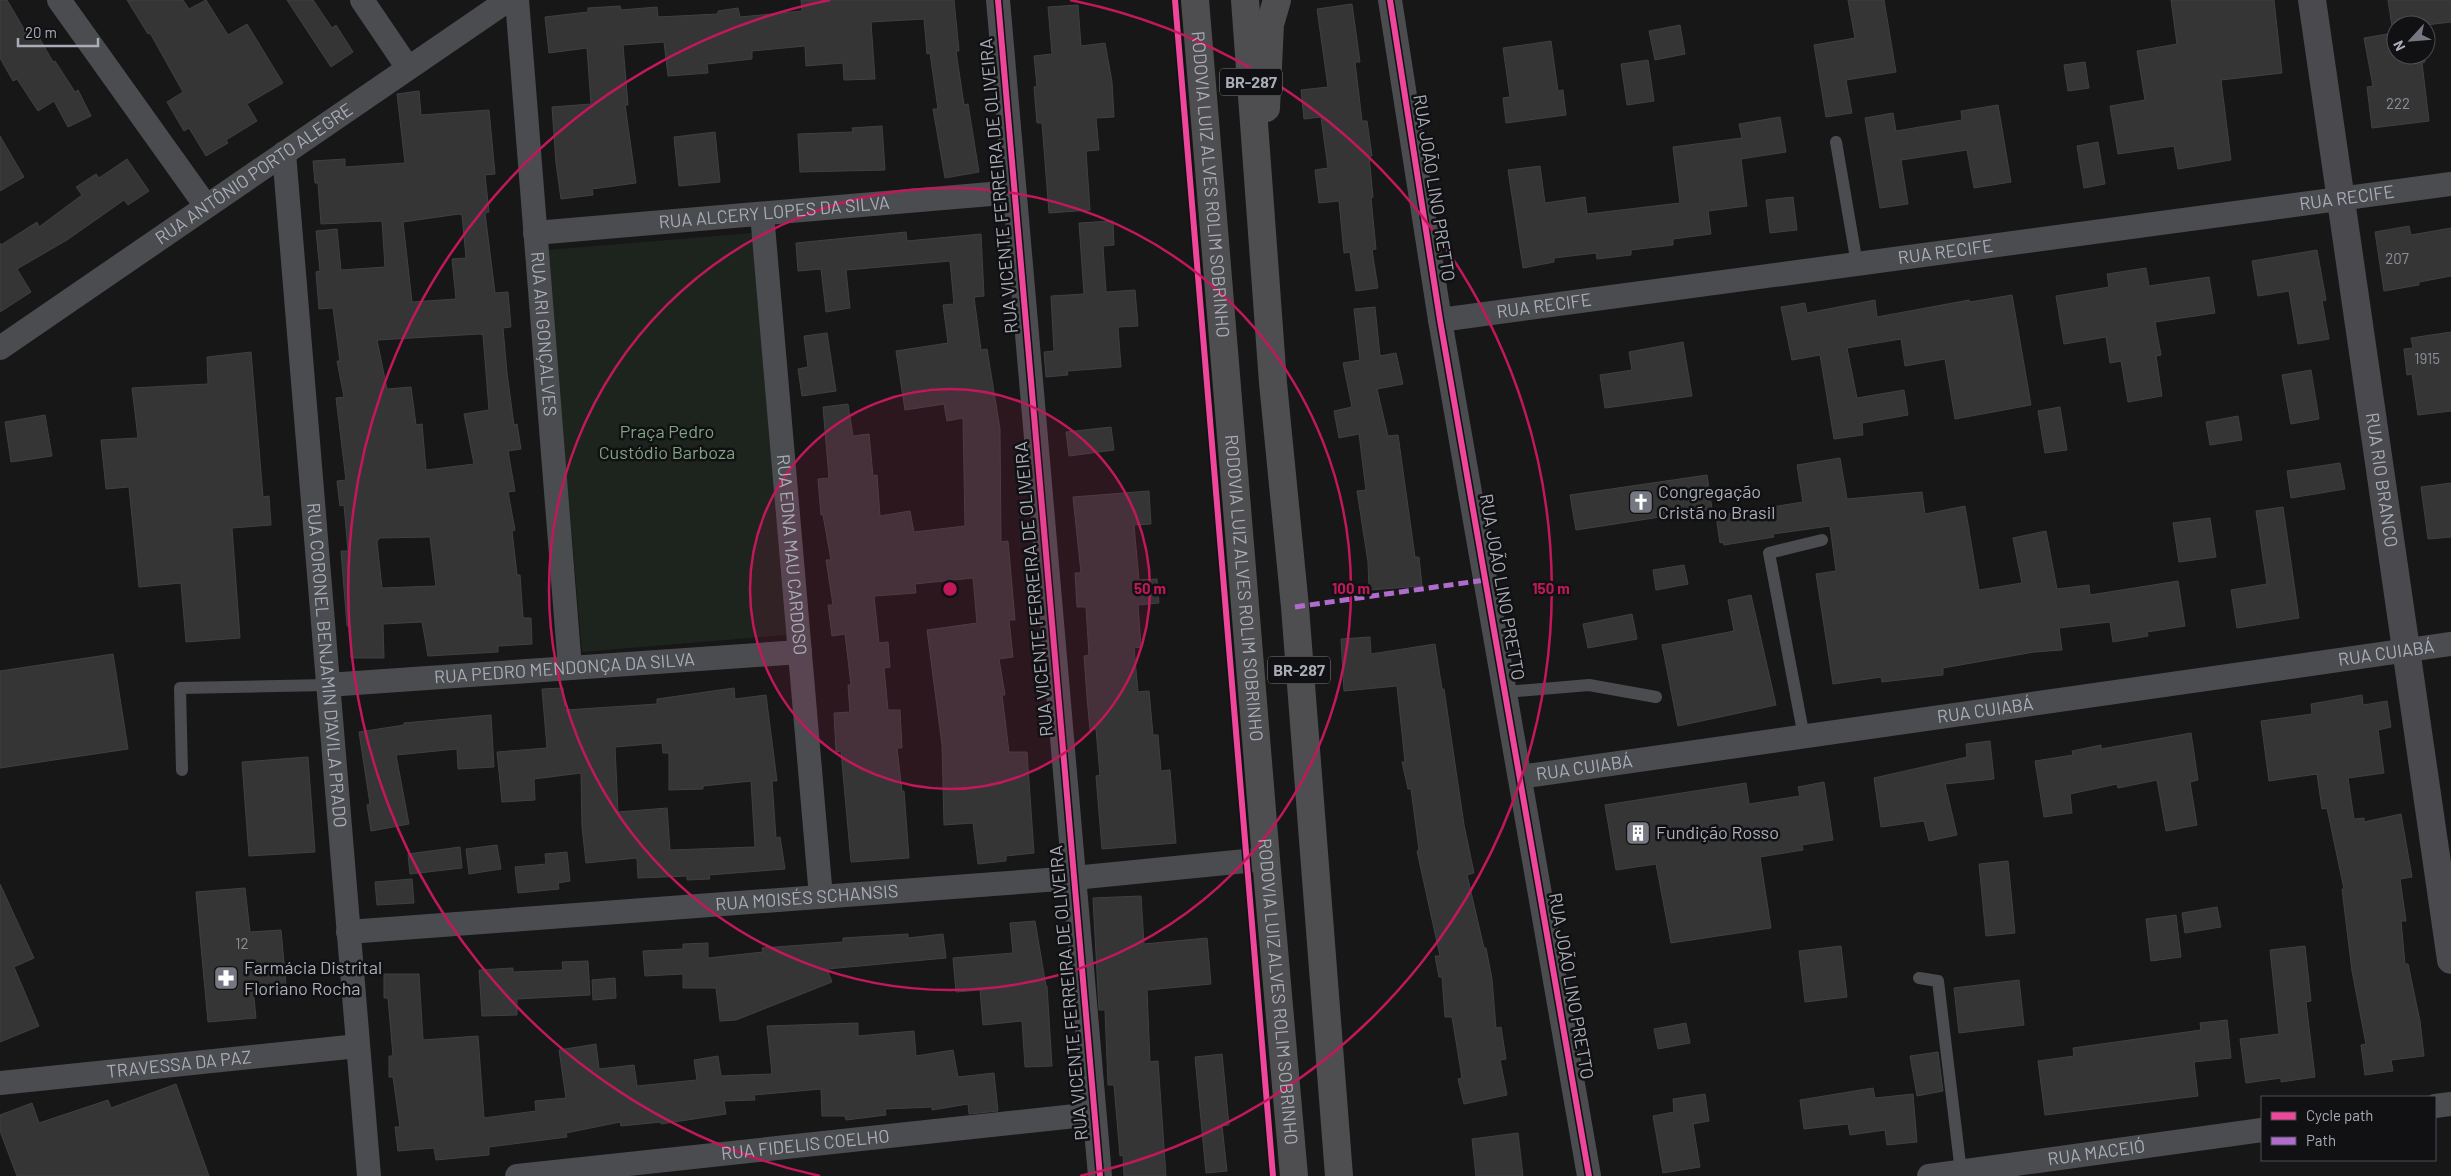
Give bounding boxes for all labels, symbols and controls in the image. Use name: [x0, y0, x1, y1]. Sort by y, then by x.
scale bar: [18, 15, 98, 47]
north arrow: [2386, 15, 2436, 65]
text: 20 m: [25, 23, 57, 41]
street label: RODOVIA LUIZ ALVES ROLIM SOBRINHO: [1188, 30, 1235, 339]
street label: RUA VICENTE FERREIRA DE OLIVEIRA: [974, 38, 1022, 335]
text: N: [2389, 38, 2409, 54]
road number: BR-287: [1220, 68, 1282, 95]
street label: RUA JOÃO LINO PRETTO: [1409, 93, 1461, 283]
house number: 222: [2386, 94, 2410, 112]
street label: RUA ANTÔNIO PORTO ALEGRE: [151, 98, 357, 248]
street label: RUA RECIFE: [2298, 180, 2396, 214]
street label: RUA ALCERY LOPES DA SILVA: [658, 191, 890, 232]
street label: RUA RECIFE: [1896, 234, 1994, 268]
house number: 207: [2385, 249, 2409, 267]
street label: RUA ARI GONÇALVES: [527, 251, 562, 417]
street label: RUA RECIFE: [1495, 288, 1593, 322]
house number: 1915: [2414, 349, 2440, 367]
street label: RUA RIO BRANCO: [2362, 411, 2403, 549]
park label: Praça Pedro Custódio Barboza: [599, 420, 735, 463]
street label: RODOVIA LUIZ ALVES ROLIM SOBRINHO: [1221, 434, 1268, 742]
street label: RUA VICENTE FERREIRA DE OLIVEIRA: [1009, 441, 1057, 738]
street label: RUA EDNA MAU CARDOSO: [773, 453, 812, 656]
place label: Congregação Cristã no Brasil: [1658, 480, 1775, 523]
church icon: Congregação Cristã no Brasil: [1628, 489, 1654, 515]
street label: RUA JOÃO LINO PRETTO: [1476, 492, 1530, 682]
street label: RUA CORONEL BENJAMIN D'AVILA PRADO: [303, 502, 352, 828]
text: 50 m: [1134, 579, 1166, 597]
text: 100 m: [1332, 579, 1370, 597]
text: 150 m: [1532, 579, 1570, 597]
centre of rings: [941, 580, 959, 598]
street label: RUA CUIABÁ: [2336, 634, 2436, 670]
street label: RUA PEDRO MENDONÇA DA SILVA: [433, 647, 695, 688]
road number: BR-287: [1268, 656, 1330, 684]
street label: RUA CUIABÁ: [1935, 692, 2035, 727]
street label: RUA CUIABÁ: [1535, 749, 1634, 785]
building icon: Fundição Rosso: [1625, 820, 1651, 846]
place label: Fundição Rosso: [1656, 821, 1779, 843]
street label: RODOVIA LUIZ ALVES ROLIM SOBRINHO: [1254, 837, 1303, 1146]
street label: RUA VICENTE FERREIRA DE OLIVEIRA: [1044, 845, 1092, 1142]
street label: RUA MOISÉS SCHANSIS: [714, 879, 899, 915]
street label: RUA JOÃO LINO PRETTO: [1545, 891, 1599, 1081]
house number: 12: [235, 934, 249, 952]
place label: Farmácia Distrital Floriano Rocha: [244, 956, 382, 999]
pharmacy icon: Farmácia Distrital Floriano Rocha: [213, 965, 239, 991]
street label: TRAVESSA DA PAZ: [105, 1045, 252, 1082]
legend: [2261, 1096, 2436, 1161]
text: Cycle path: [2306, 1106, 2373, 1124]
street label: RUA FIDELIS COELHO: [720, 1124, 891, 1164]
text: Path: [2306, 1131, 2336, 1149]
street label: RUA MACEIÓ: [2046, 1134, 2147, 1170]

